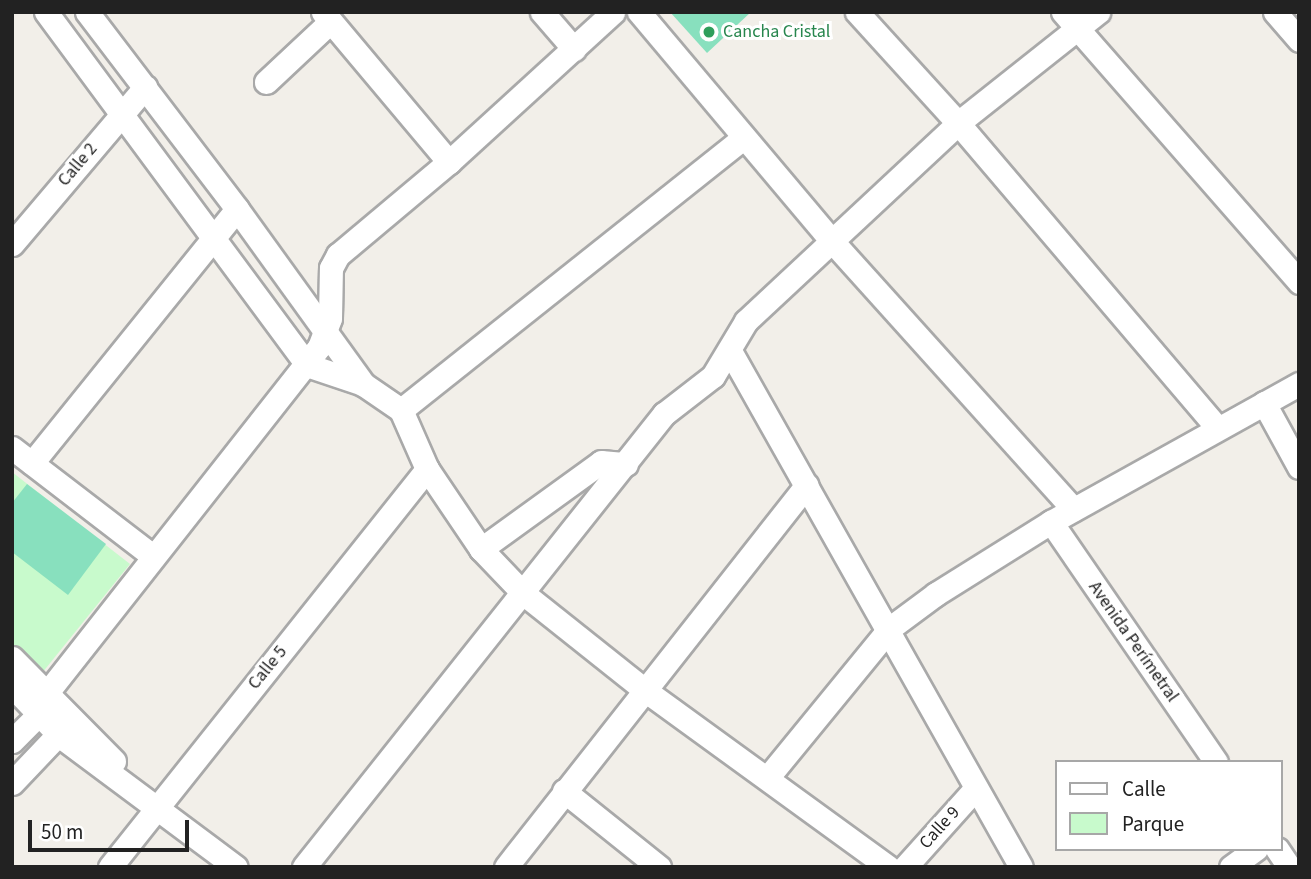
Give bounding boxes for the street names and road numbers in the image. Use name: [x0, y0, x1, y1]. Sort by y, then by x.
street label: Calle 2: [54, 139, 102, 191]
street label: Avenida Perímetral: [1083, 577, 1183, 707]
street label: Calle 5: [244, 642, 292, 694]
street label: Calle 9: [915, 802, 965, 854]

